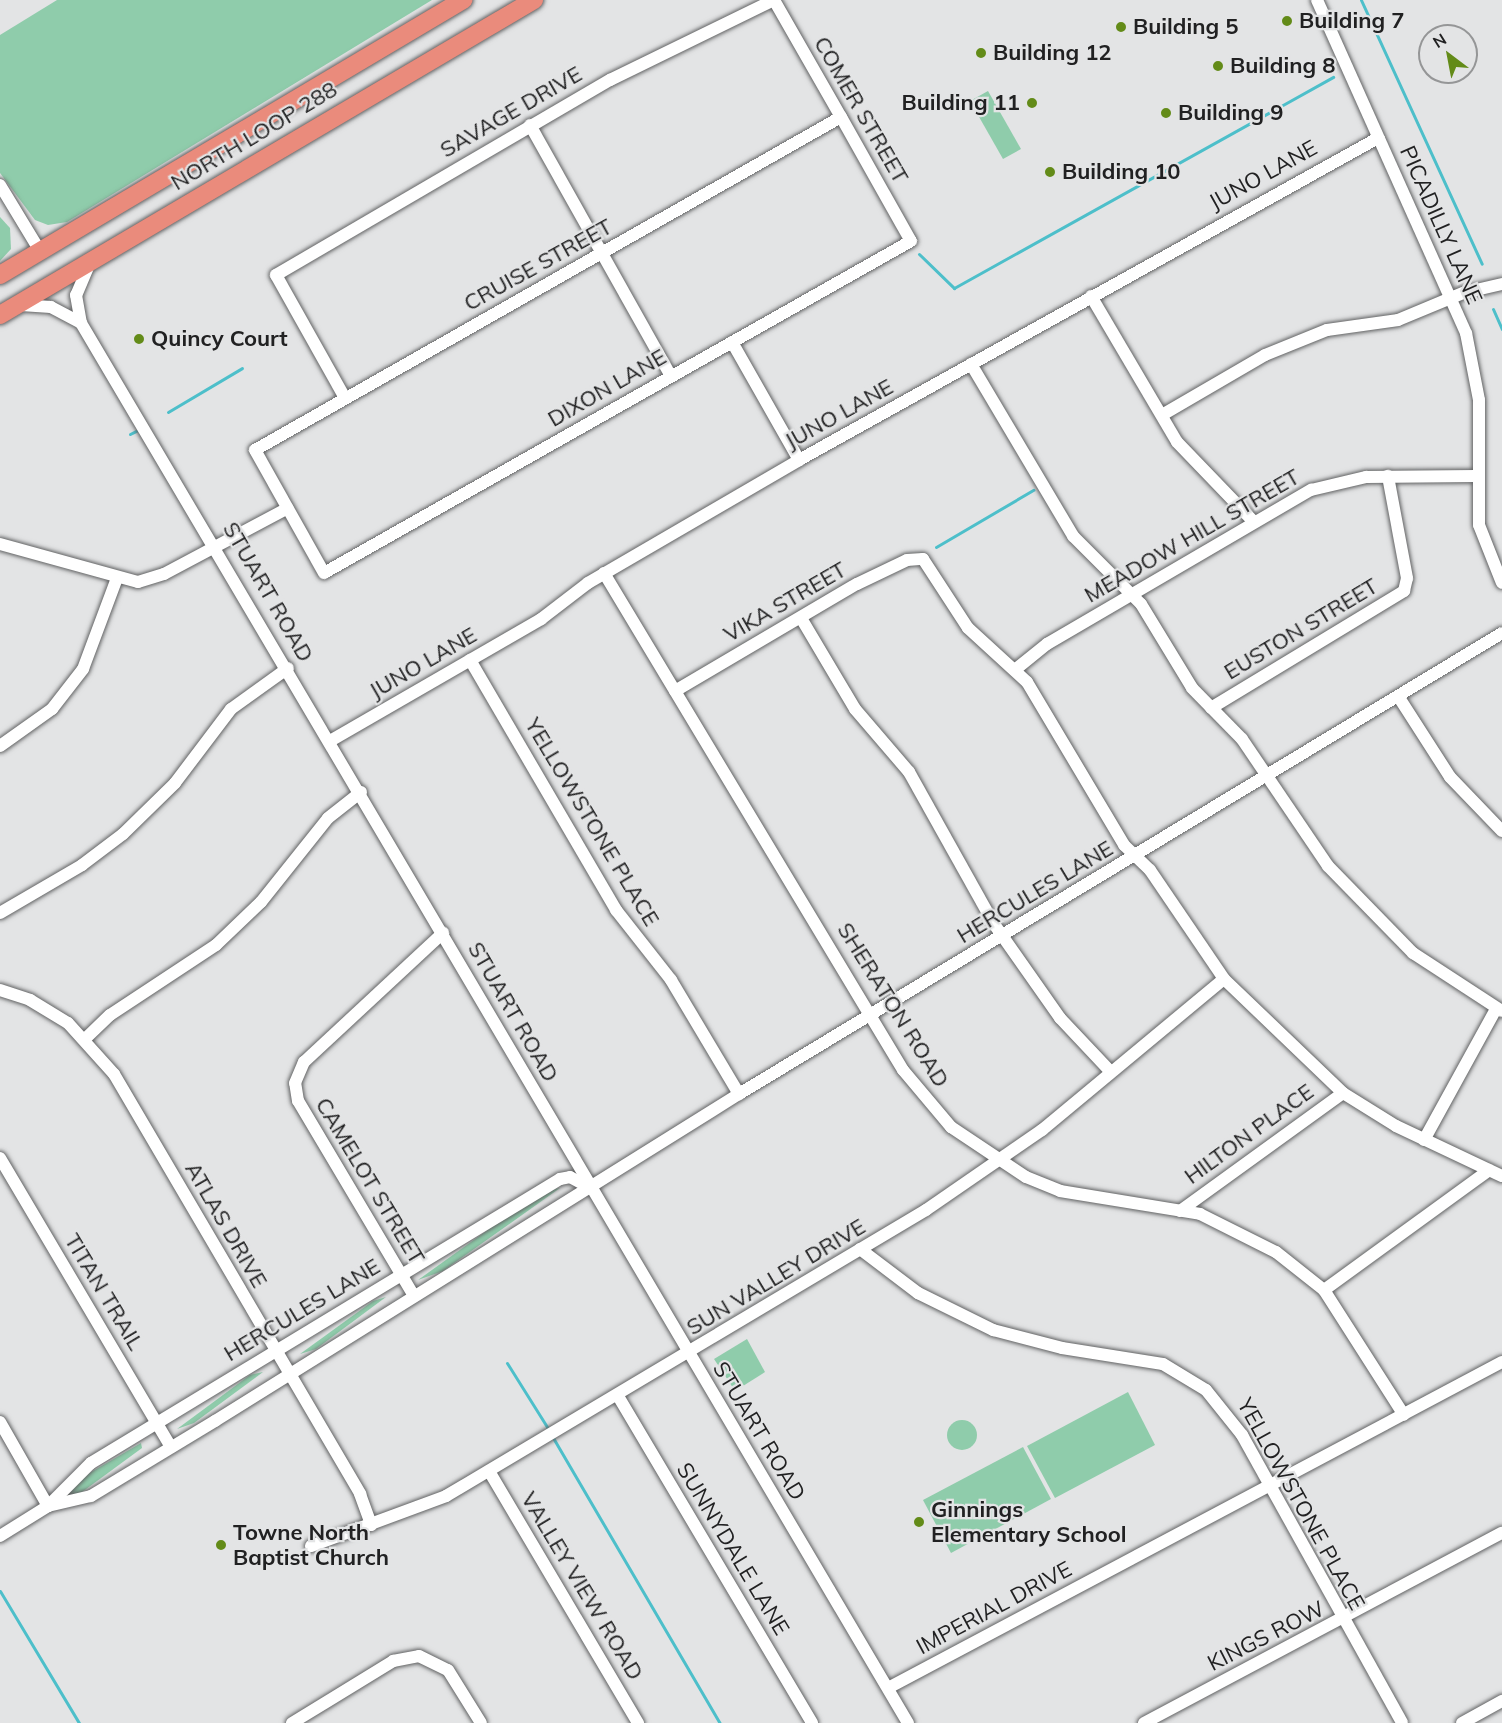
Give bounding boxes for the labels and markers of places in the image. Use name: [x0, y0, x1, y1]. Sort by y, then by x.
place label: Building 7: [1299, 8, 1404, 34]
place label: Building 5: [1133, 14, 1238, 40]
marker: Building 7: [1280, 14, 1294, 28]
marker: Building 5: [1114, 20, 1128, 34]
place label: Building 12: [993, 40, 1112, 66]
marker: Building 12: [974, 46, 988, 60]
place label: Building 8: [1230, 53, 1335, 79]
marker: Building 8: [1211, 59, 1225, 73]
place label: Building 11: [901, 90, 1020, 116]
marker: Building 11: [1025, 96, 1039, 110]
place label: Building 9: [1178, 100, 1283, 126]
marker: Building 9: [1159, 106, 1173, 120]
place label: Building 10: [1062, 159, 1181, 185]
marker: Building 10: [1043, 165, 1057, 179]
place label: Quincy Court: [151, 326, 288, 352]
marker: Quincy Court: [132, 332, 146, 346]
place label: Ginnings Elementary School: [931, 1496, 1127, 1548]
marker: Ginnings Elementary School: [912, 1515, 926, 1529]
place label: Towne North Baptist Church: [233, 1519, 389, 1570]
marker: Towne North Baptist Church: [214, 1538, 228, 1552]

